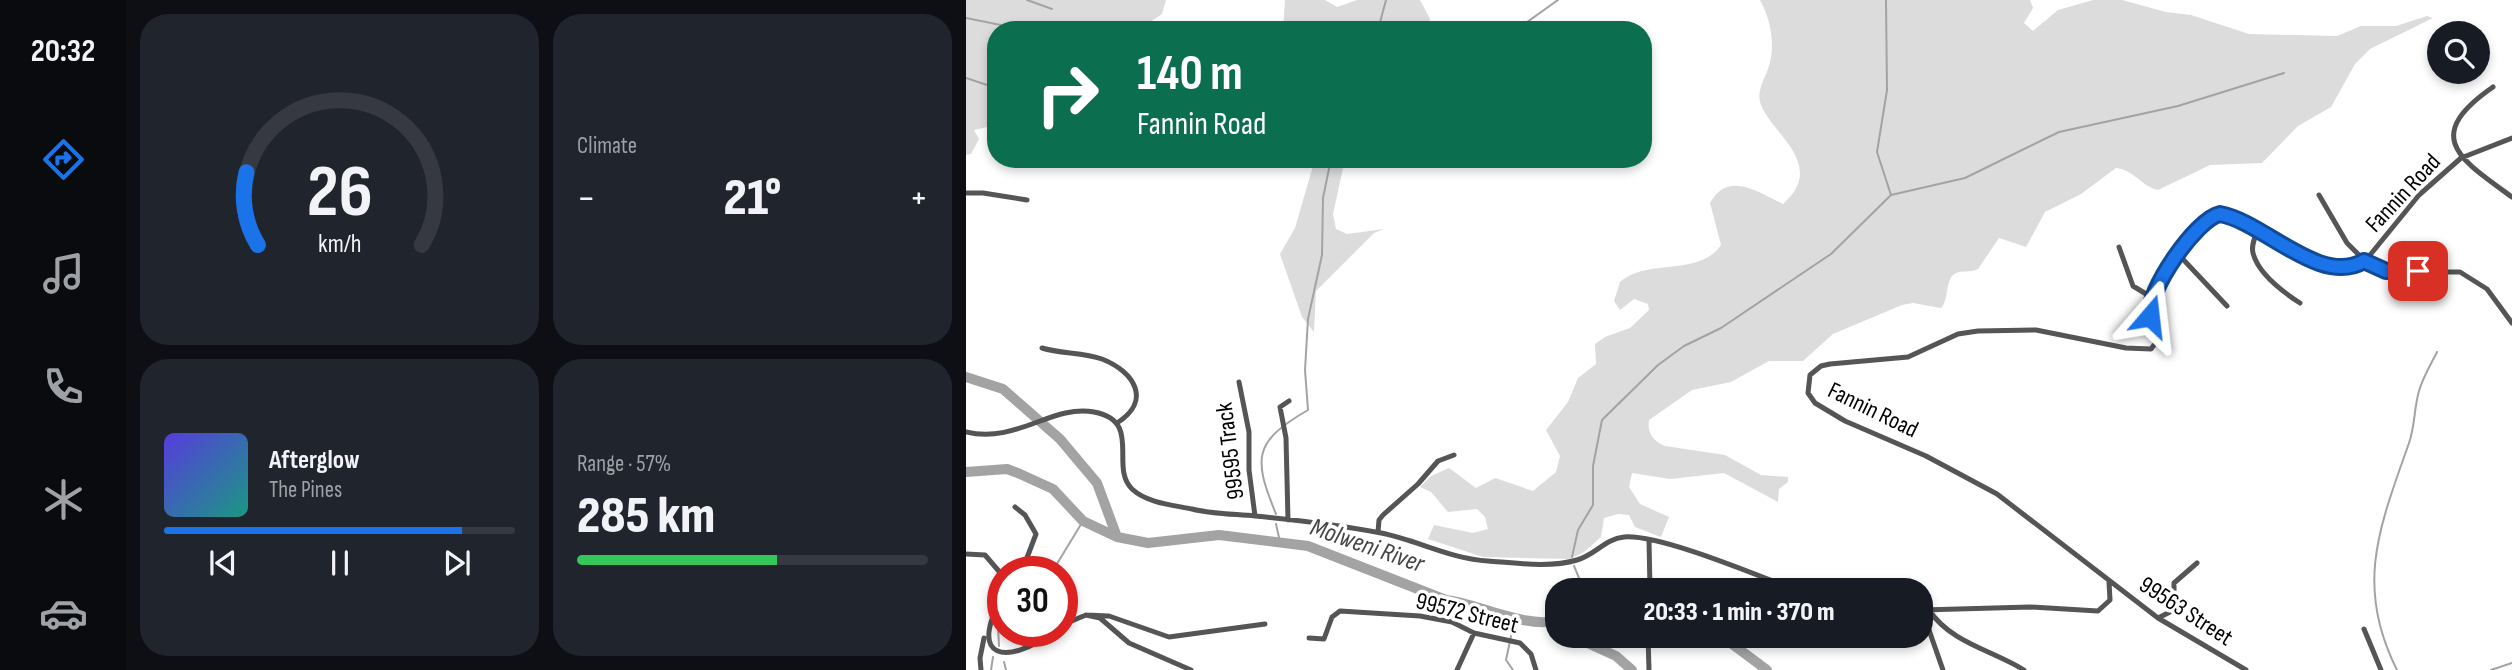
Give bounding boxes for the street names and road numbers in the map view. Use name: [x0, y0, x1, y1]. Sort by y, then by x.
street label: Fannin Road: [2359, 148, 2447, 238]
street label: Fannin Road: [1823, 376, 1923, 444]
street label: 99595 Track: [1210, 401, 1250, 501]
street label: 99563 Street: [2134, 570, 2238, 652]
street label: 99572 Street: [1413, 586, 1521, 640]

